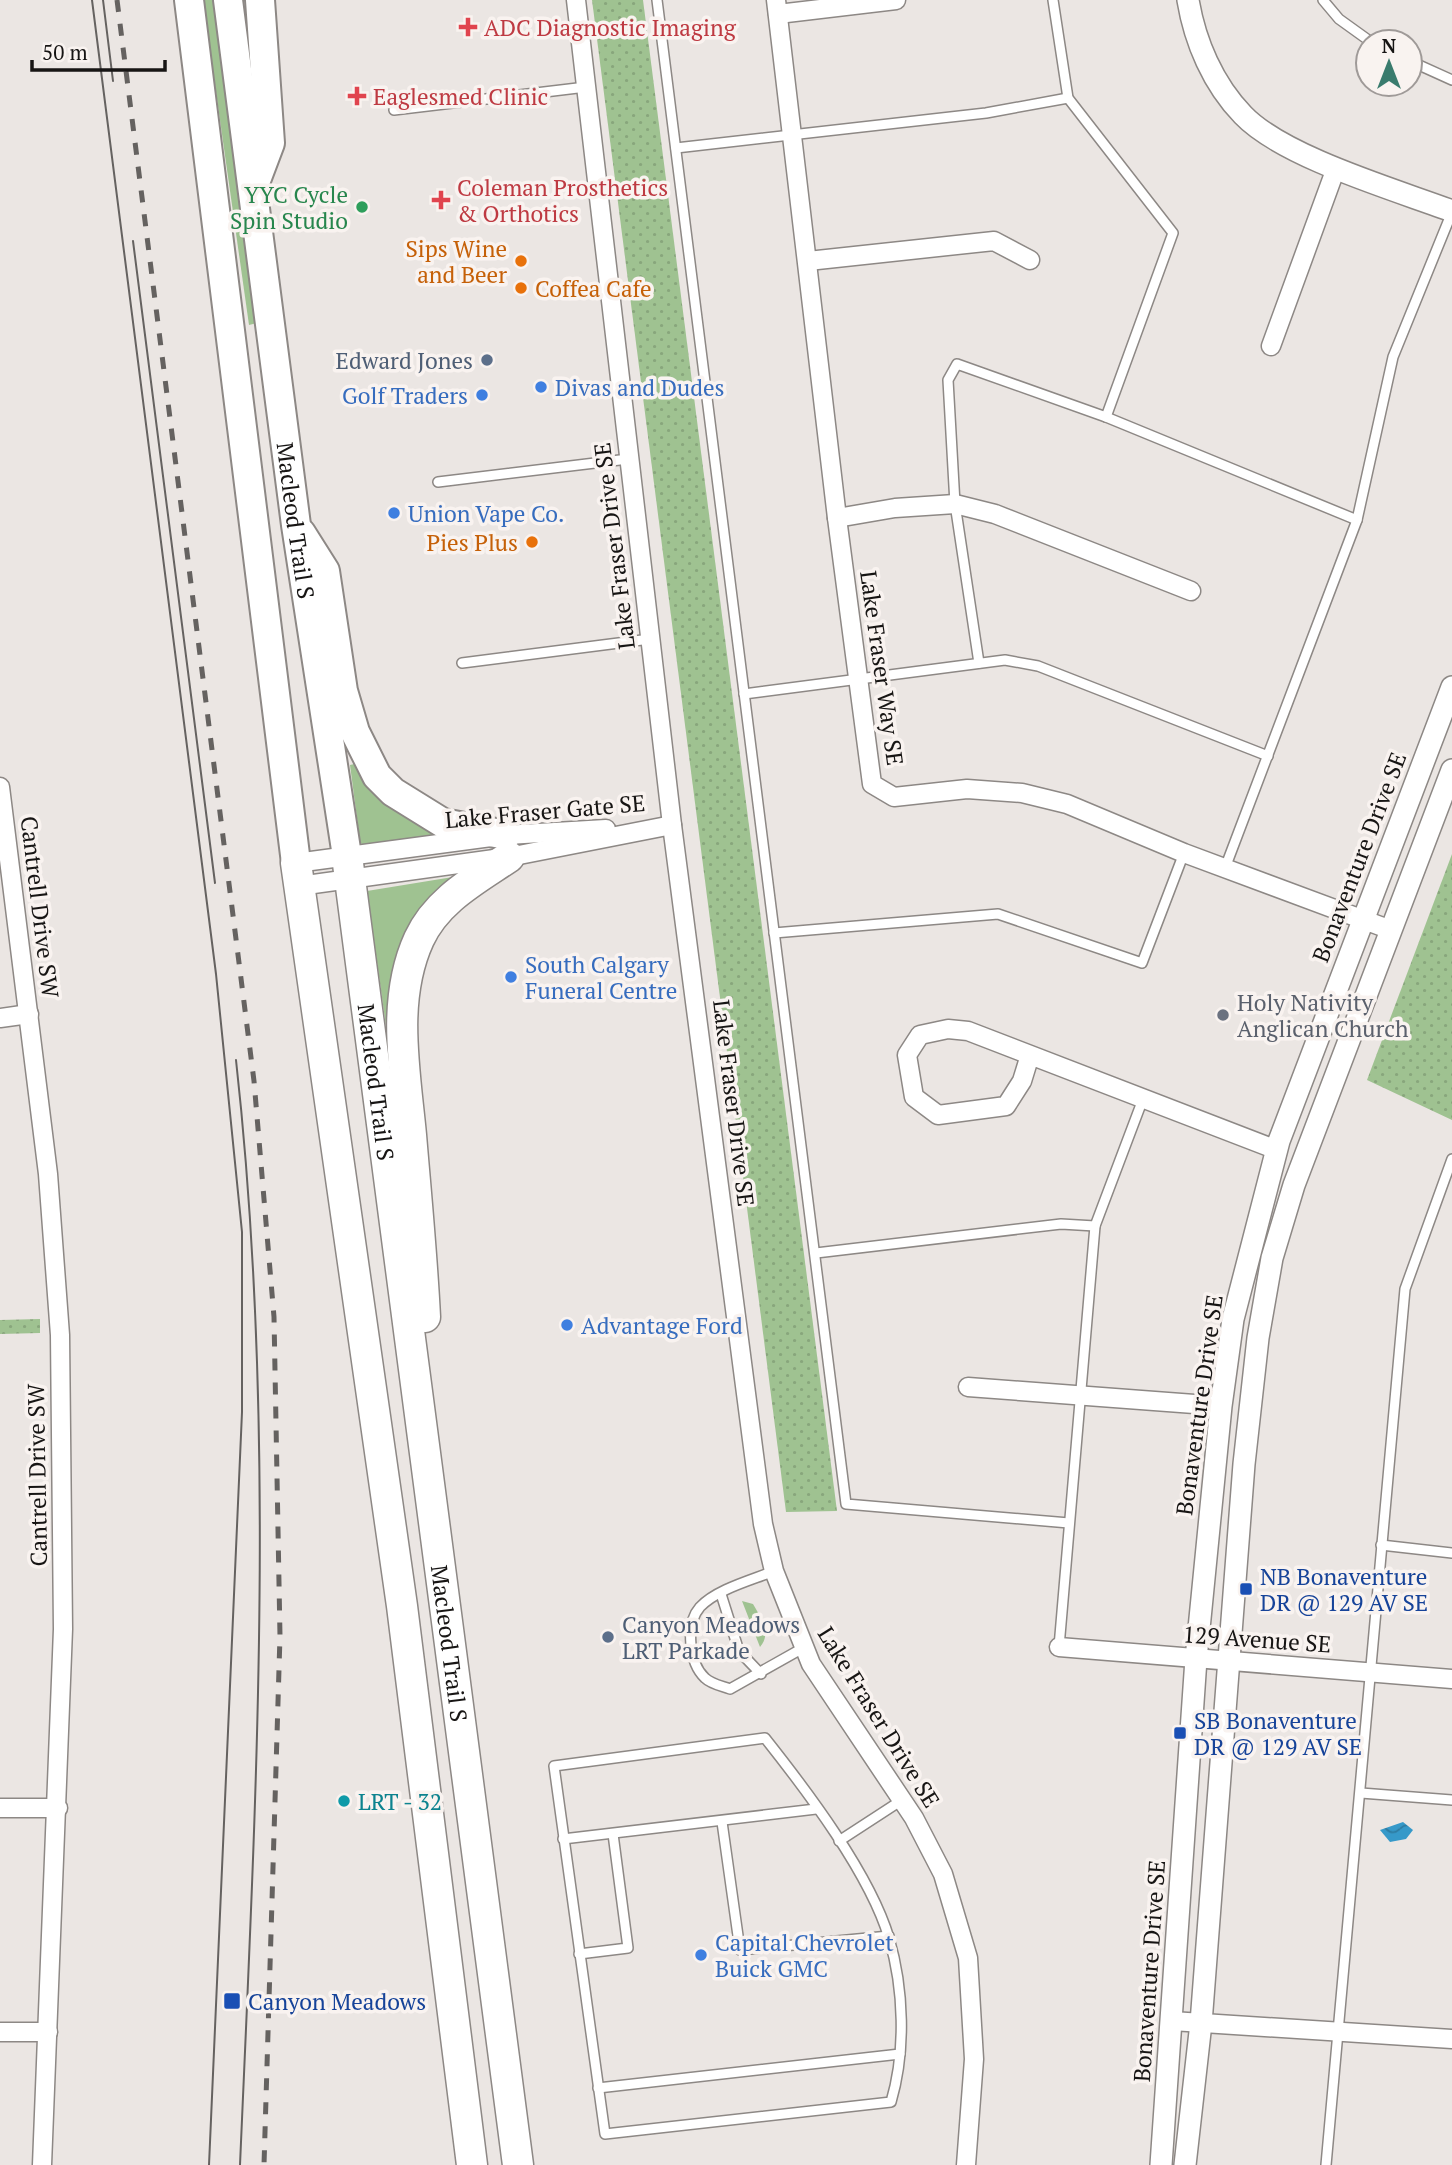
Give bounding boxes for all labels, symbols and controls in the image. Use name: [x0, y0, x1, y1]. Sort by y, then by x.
place label: ADC Diagnostic Imaging: [484, 12, 737, 43]
marker: ADC Diagnostic Imaging: [458, 17, 478, 37]
scale bar: [32, 28, 164, 72]
north arrow: [1354, 28, 1424, 98]
text: N: [1382, 33, 1397, 58]
text: 50 m: [42, 38, 88, 66]
place label: Eaglesmed Clinic: [373, 81, 548, 112]
marker: Eaglesmed Clinic: [347, 86, 367, 106]
place label: Coleman Prosthetics & Orthotics: [457, 172, 668, 229]
place label: YYC Cycle Spin Studio: [230, 179, 348, 236]
marker: Coleman Prosthetics & Orthotics: [431, 190, 451, 210]
marker: YYC Cycle Spin Studio: [354, 199, 370, 215]
place label: Sips Wine and Beer: [406, 233, 507, 290]
marker: Sips Wine and Beer: [513, 253, 529, 269]
place label: Coffea Cafe: [535, 273, 652, 304]
marker: Coffea Cafe: [513, 280, 529, 296]
place label: Edward Jones: [336, 345, 473, 376]
marker: Edward Jones: [479, 352, 495, 368]
place label: Divas and Dudes: [555, 372, 724, 403]
marker: Divas and Dudes: [533, 379, 549, 395]
place label: Golf Traders: [342, 380, 468, 411]
marker: Golf Traders: [474, 387, 490, 403]
street label: Macleod Trail S: [270, 440, 323, 601]
street label: Lake Fraser Drive SE: [586, 441, 642, 651]
place label: Union Vape Co.: [408, 498, 564, 529]
marker: Union Vape Co.: [386, 505, 402, 521]
place label: Pies Plus: [426, 527, 518, 558]
marker: Pies Plus: [524, 534, 540, 550]
street label: Lake Fraser Way SE: [853, 569, 911, 767]
street label: Bonaventure Drive SE: [1305, 748, 1413, 966]
street label: Lake Fraser Gate SE: [444, 787, 646, 835]
street label: Cantrell Drive SW: [13, 814, 67, 1000]
place label: South Calgary Funeral Centre: [525, 949, 677, 1006]
marker: South Calgary Funeral Centre: [503, 969, 519, 985]
place label: Holy Nativity Anglican Church: [1237, 987, 1409, 1044]
street label: Lake Fraser Drive SE: [706, 998, 762, 1208]
street label: Macleod Trail S: [351, 1002, 402, 1162]
marker: Holy Nativity Anglican Church: [1215, 1007, 1231, 1023]
street label: Bonaventure Drive SE: [1168, 1293, 1230, 1517]
place label: Advantage Ford: [581, 1310, 743, 1341]
marker: Advantage Ford: [559, 1317, 575, 1333]
street label: Cantrell Drive SW: [20, 1383, 54, 1567]
place label: NB Bonaventure DR @ 129 AV SE: [1260, 1561, 1428, 1618]
street label: Macleod Trail S: [424, 1563, 475, 1724]
marker: NB Bonaventure DR @ 129 AV SE: [1238, 1581, 1254, 1597]
place label: Canyon Meadows LRT Parkade: [622, 1609, 800, 1666]
street label: 129 Avenue SE: [1182, 1618, 1332, 1660]
street label: Lake Fraser Drive SE: [811, 1621, 947, 1813]
marker: Canyon Meadows LRT Parkade: [600, 1629, 616, 1645]
place label: SB Bonaventure DR @ 129 AV SE: [1194, 1705, 1362, 1762]
marker: SB Bonaventure DR @ 129 AV SE: [1172, 1725, 1188, 1741]
place label: LRT - 32: [358, 1786, 442, 1817]
marker: LRT - 32: [336, 1793, 352, 1809]
street label: Bonaventure Drive SE: [1126, 1859, 1172, 2083]
place label: Capital Chevrolet Buick GMC: [715, 1927, 894, 1984]
marker: Capital Chevrolet Buick GMC: [693, 1947, 709, 1963]
place label: Canyon Meadows: [248, 1986, 426, 2017]
marker: Canyon Meadows: [222, 1991, 242, 2011]

